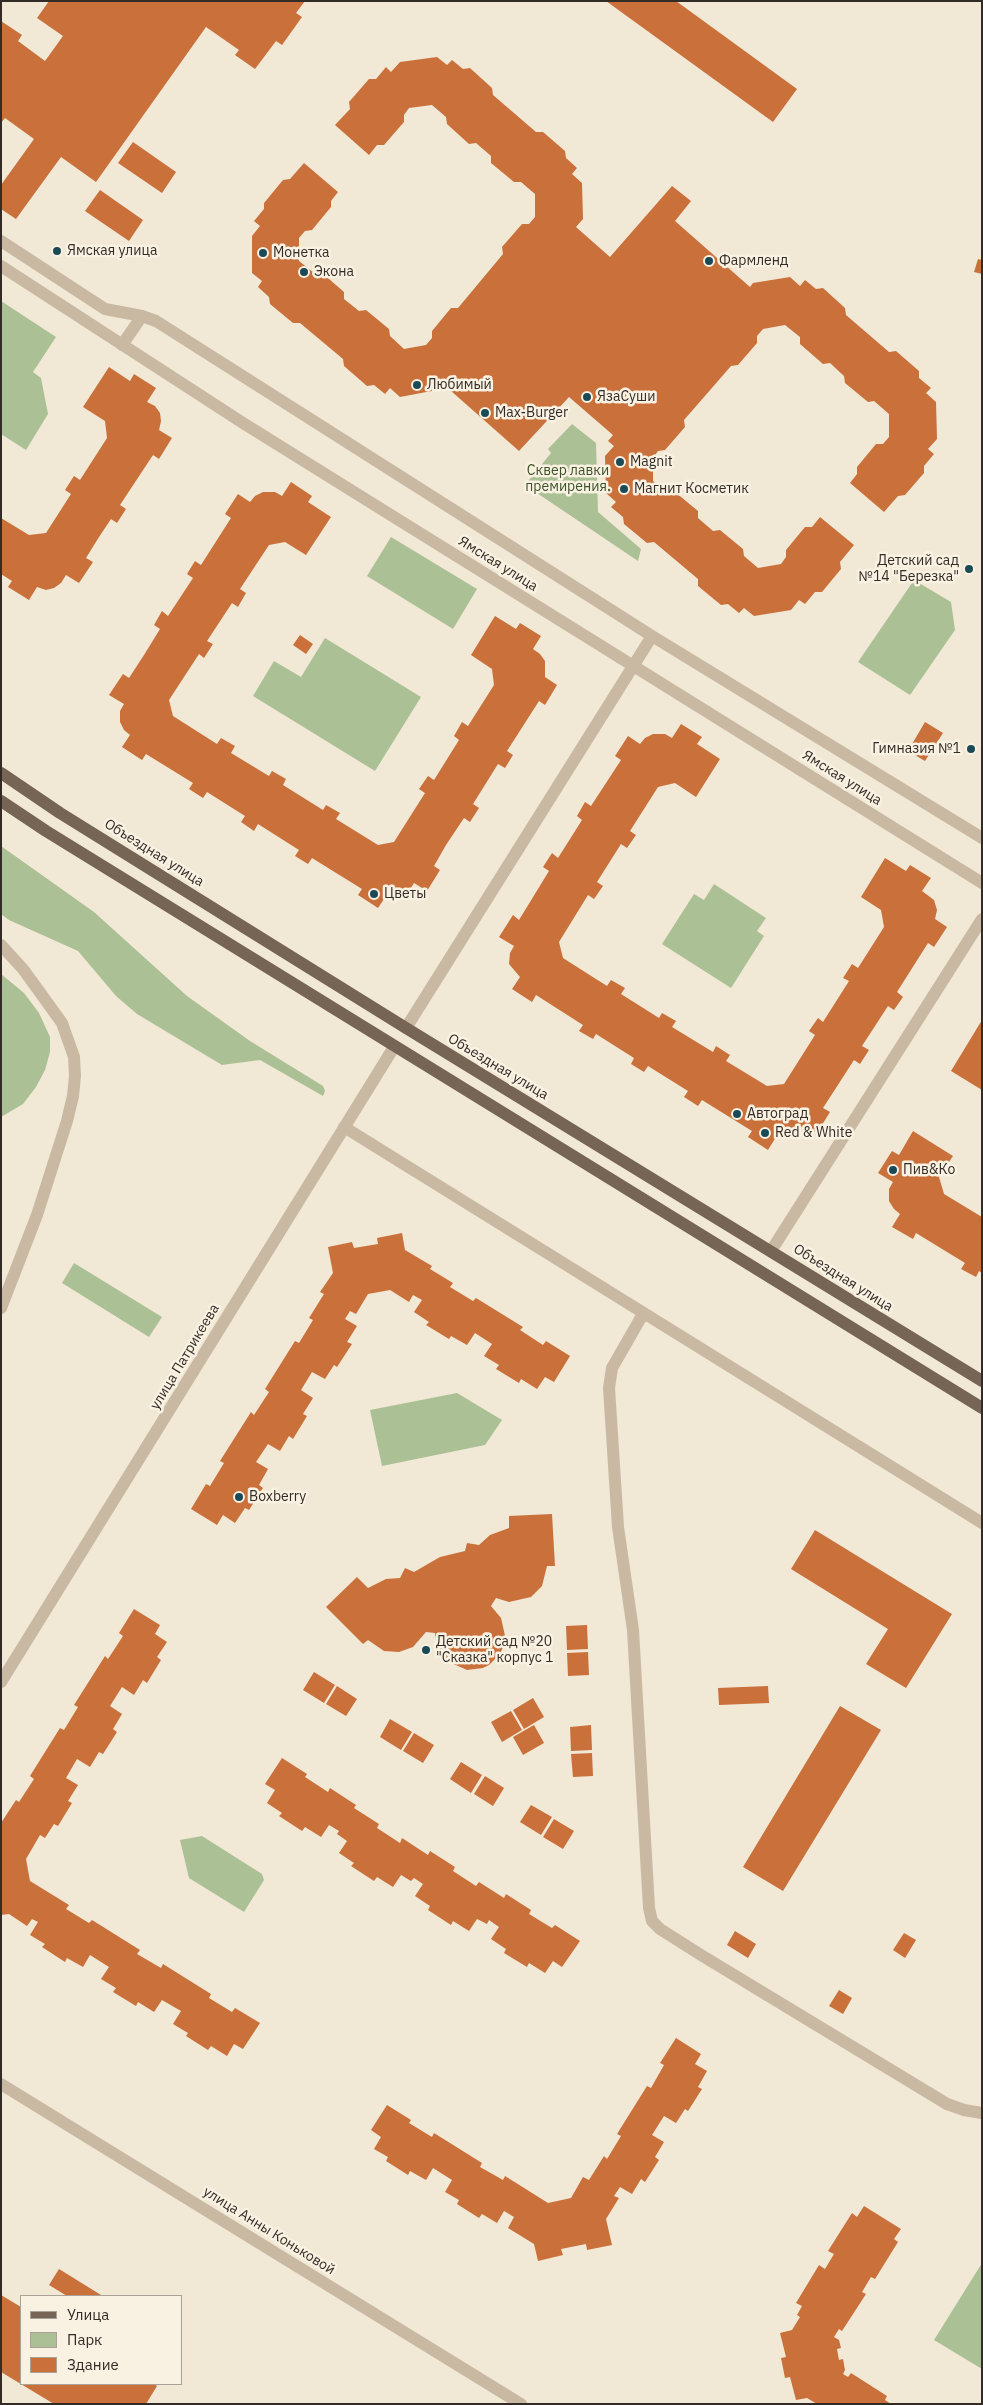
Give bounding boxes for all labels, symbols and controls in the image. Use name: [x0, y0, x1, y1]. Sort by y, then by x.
place label: Ямская улица: [67, 243, 157, 259]
marker: Ямская улица: [51, 245, 63, 257]
place label: Монетка: [273, 245, 330, 261]
marker: Монетка: [257, 247, 269, 259]
place label: Фармленд: [719, 253, 788, 269]
marker: Фармленд: [703, 255, 715, 267]
place label: Экона: [314, 264, 354, 280]
marker: Экона: [298, 266, 310, 278]
place label: Любимый: [427, 377, 492, 393]
marker: Любимый: [411, 379, 423, 391]
place label: ЯзаСуши: [597, 389, 655, 405]
marker: ЯзаСуши: [581, 391, 593, 403]
place label: Max-Burger: [495, 405, 568, 421]
marker: Max-Burger: [479, 407, 491, 419]
place label: Magnit: [630, 454, 673, 470]
marker: Magnit: [614, 456, 626, 468]
park label: Сквер лавки премирения.: [525, 463, 611, 496]
place label: Магнит Косметик: [634, 481, 749, 497]
marker: Магнит Косметик: [618, 483, 630, 495]
street label: Ямская улица: [455, 533, 541, 595]
place label: Детский сад №14 "Березка": [859, 553, 959, 586]
marker: Детский сад №14 "Березка": [963, 563, 975, 575]
place label: Гимназия №1: [872, 741, 961, 757]
marker: Гимназия №1: [965, 743, 977, 755]
street label: Ямская улица: [799, 747, 885, 809]
street label: Объездная улица: [101, 816, 207, 890]
place label: Цветы: [384, 886, 426, 902]
marker: Цветы: [368, 888, 380, 900]
street label: Объездная улица: [445, 1030, 551, 1104]
place label: Автоград: [747, 1106, 808, 1122]
marker: Автоград: [731, 1108, 743, 1120]
place label: Red & White: [775, 1125, 852, 1141]
marker: Red & White: [759, 1127, 771, 1139]
place label: Пив&Ко: [903, 1162, 955, 1178]
marker: Пив&Ко: [887, 1164, 899, 1176]
street label: Объездная улица: [790, 1241, 896, 1315]
street label: улица Патрикеева: [147, 1301, 223, 1413]
place label: Boxberry: [249, 1489, 306, 1505]
marker: Boxberry: [233, 1491, 245, 1503]
place label: Детский сад №20 "Сказка" корпус 1: [436, 1634, 553, 1666]
marker: Детский сад №20 "Сказка" корпус 1: [420, 1644, 432, 1656]
street label: улица Анны Коньковой: [200, 2183, 338, 2279]
legend: [20, 2295, 182, 2385]
text: Улица: [67, 2305, 109, 2324]
text: Парк: [67, 2330, 102, 2349]
text: Здание: [67, 2355, 119, 2374]

